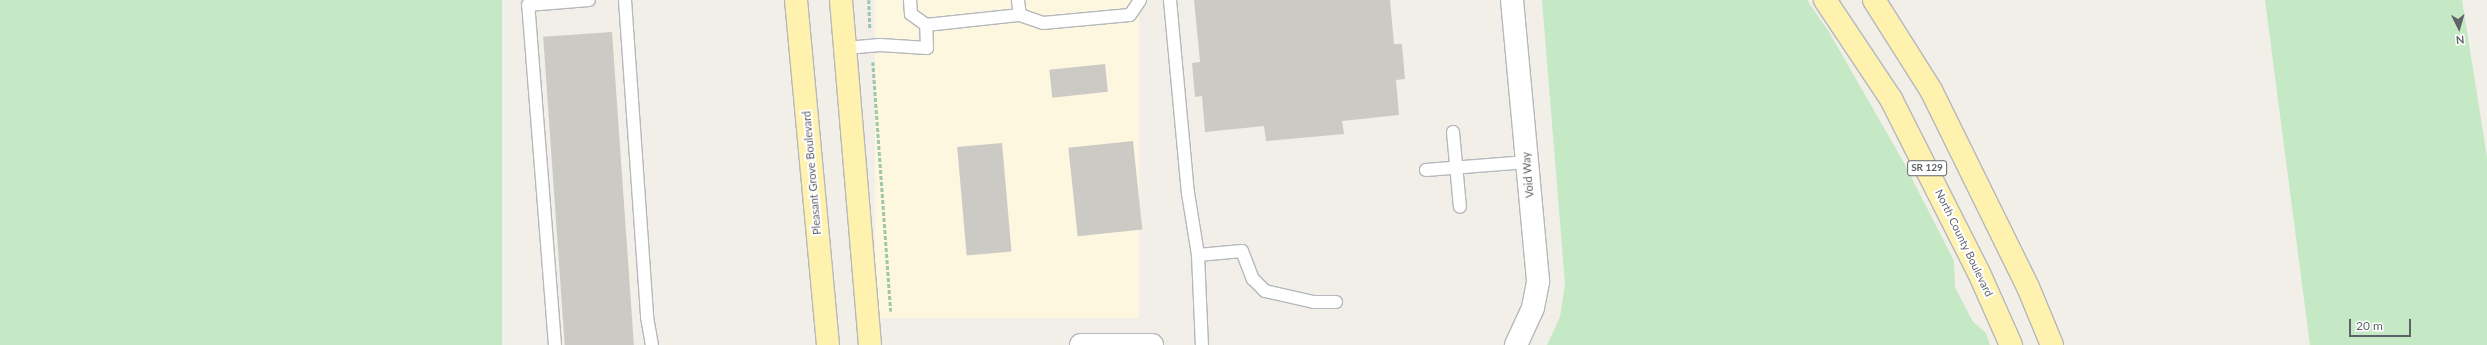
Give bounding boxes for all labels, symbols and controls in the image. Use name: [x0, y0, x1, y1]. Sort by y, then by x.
north arrow: [2439, 8, 2479, 48]
text: N: [2455, 34, 2465, 47]
street label: Pleasant Grove Boulevard: [800, 111, 824, 235]
street label: Void Way: [1519, 151, 1537, 199]
road number: SR 129: [1907, 160, 1947, 176]
street label: North County Boulevard: [1932, 187, 1996, 299]
scale bar: [2351, 311, 2413, 337]
text: 20 m: [2356, 318, 2383, 333]

